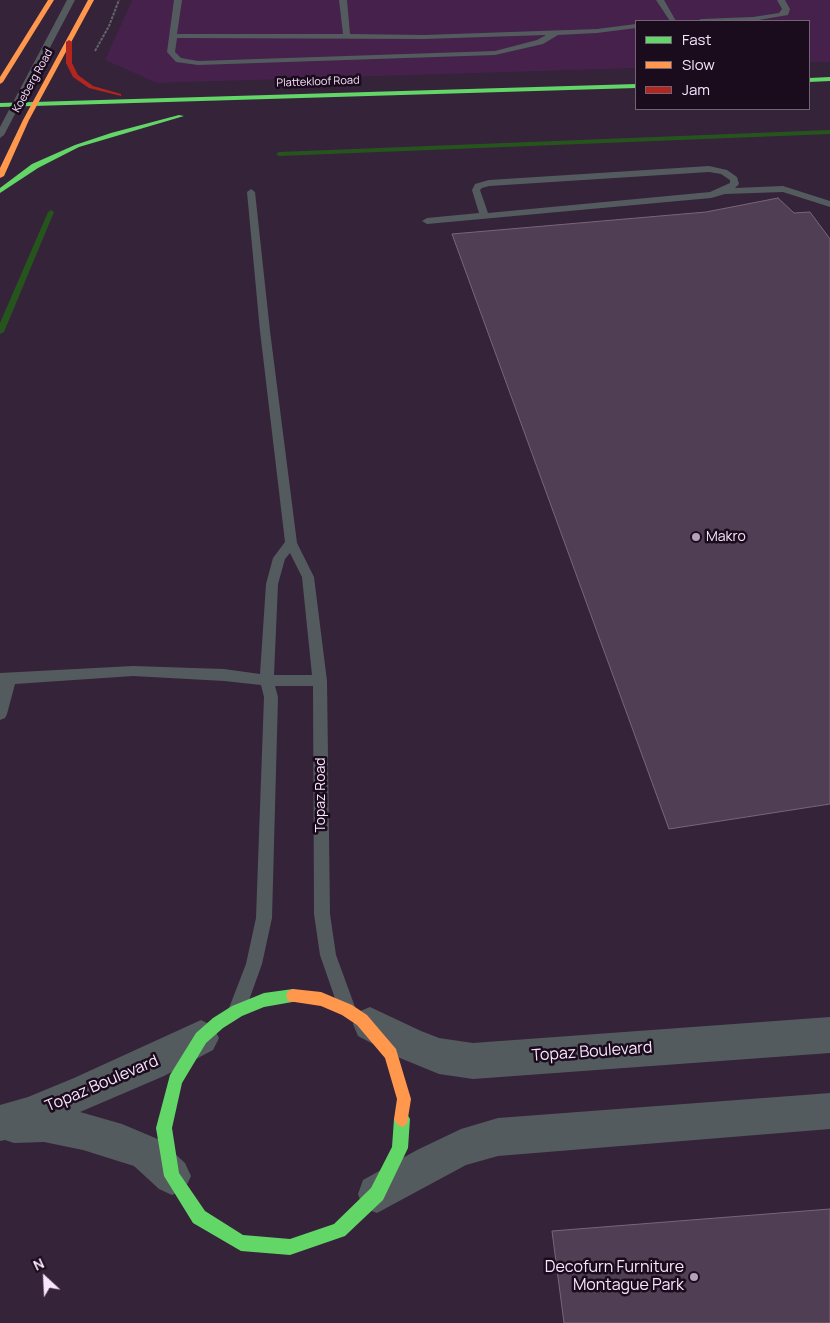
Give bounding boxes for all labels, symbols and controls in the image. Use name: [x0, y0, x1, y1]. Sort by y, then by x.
legend: [635, 20, 810, 110]
text: Fast: [682, 29, 711, 50]
street label: Koeberg Road: [10, 47, 56, 115]
text: Slow: [682, 54, 715, 75]
street label: Plattekloof Road: [276, 74, 360, 90]
text: Jam: [682, 79, 710, 100]
place label: Makro: [706, 529, 746, 545]
marker: Makro: [690, 531, 702, 543]
street label: Topaz Road: [313, 758, 329, 832]
street label: Topaz Boulevard: [531, 1038, 653, 1066]
street label: Topaz Boulevard: [43, 1052, 161, 1116]
north arrow: [20, 1253, 70, 1303]
text: N: [30, 1253, 47, 1275]
place label: Decofurn Furniture Montague Park: [545, 1258, 684, 1296]
marker: Decofurn Furniture Montague Park: [688, 1271, 700, 1283]

